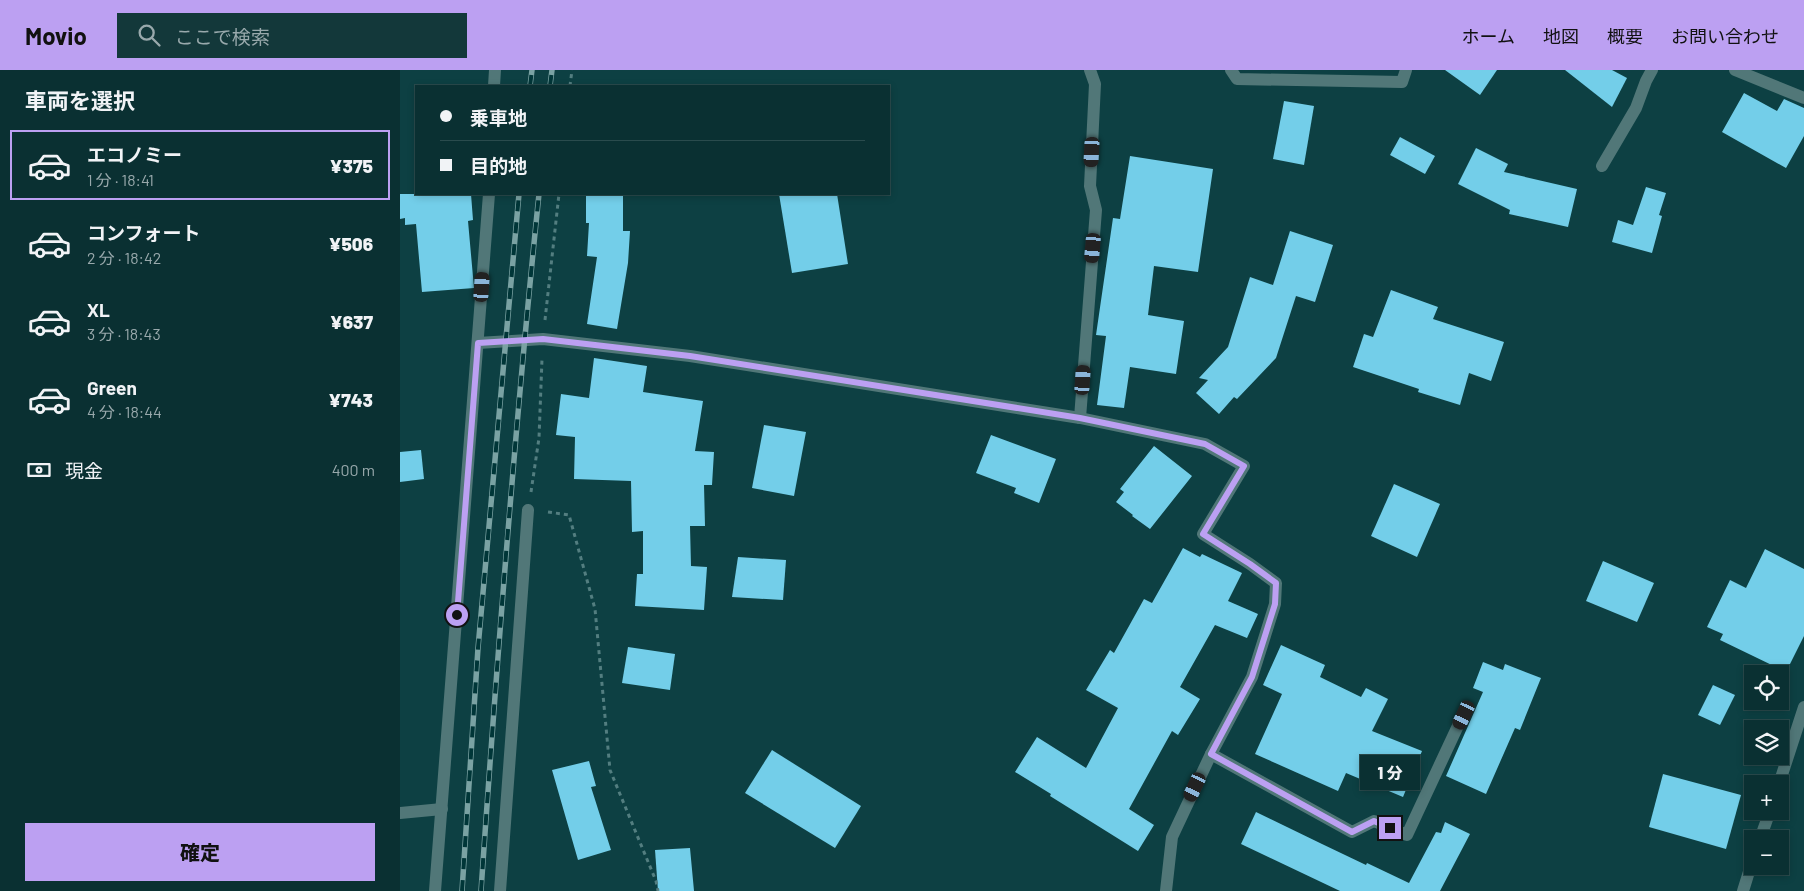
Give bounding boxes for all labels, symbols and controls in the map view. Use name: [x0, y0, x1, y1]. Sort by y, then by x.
search box: [117, 13, 467, 58]
text: Movio: [25, 21, 87, 50]
icon: search: [135, 21, 163, 49]
text: ここで検索: [175, 25, 270, 48]
text: ホーム: [1462, 25, 1515, 47]
text: 地図: [1543, 25, 1579, 47]
text: 概要: [1607, 25, 1643, 47]
text: お問い合わせ: [1671, 25, 1779, 47]
text: 車両を選択: [25, 87, 135, 113]
text: 乗車地: [470, 106, 527, 129]
car: [1083, 137, 1100, 167]
icon: car: [27, 143, 72, 188]
text: エコノミー: [87, 143, 182, 166]
text: ¥375: [330, 154, 373, 177]
text: 目的地: [470, 154, 527, 177]
text: 1 分 · 18:41: [87, 170, 154, 189]
icon: car: [27, 221, 72, 266]
text: コンフォート: [87, 221, 200, 244]
text: ¥506: [328, 232, 373, 255]
car: [1084, 232, 1101, 264]
text: 2 分 · 18:42: [87, 248, 161, 267]
car: [473, 272, 490, 302]
text: XL: [87, 298, 110, 321]
icon: car: [27, 299, 72, 344]
text: ¥637: [330, 310, 373, 333]
text: 3 分 · 18:43: [87, 324, 161, 343]
car: [1074, 365, 1091, 395]
text: Green: [87, 376, 137, 399]
icon: car: [27, 377, 72, 422]
text: ¥743: [328, 388, 373, 411]
text: 4 分 · 18:44: [87, 402, 162, 421]
icon: cash: [25, 456, 53, 484]
text: 現金: [65, 459, 103, 482]
text: 400 m: [332, 460, 375, 479]
route start: [446, 604, 468, 626]
map controls: [1744, 665, 1789, 875]
button: locate: [1744, 665, 1789, 710]
car: [1450, 698, 1477, 732]
button: layers: [1744, 720, 1789, 765]
callout: 1 分: [1360, 756, 1420, 790]
text: 1 分: [1378, 763, 1402, 782]
car: [1181, 770, 1208, 804]
button: +: [1744, 775, 1789, 820]
route end: [1379, 817, 1401, 839]
button: 確定: [25, 823, 375, 881]
button: −: [1744, 830, 1789, 875]

